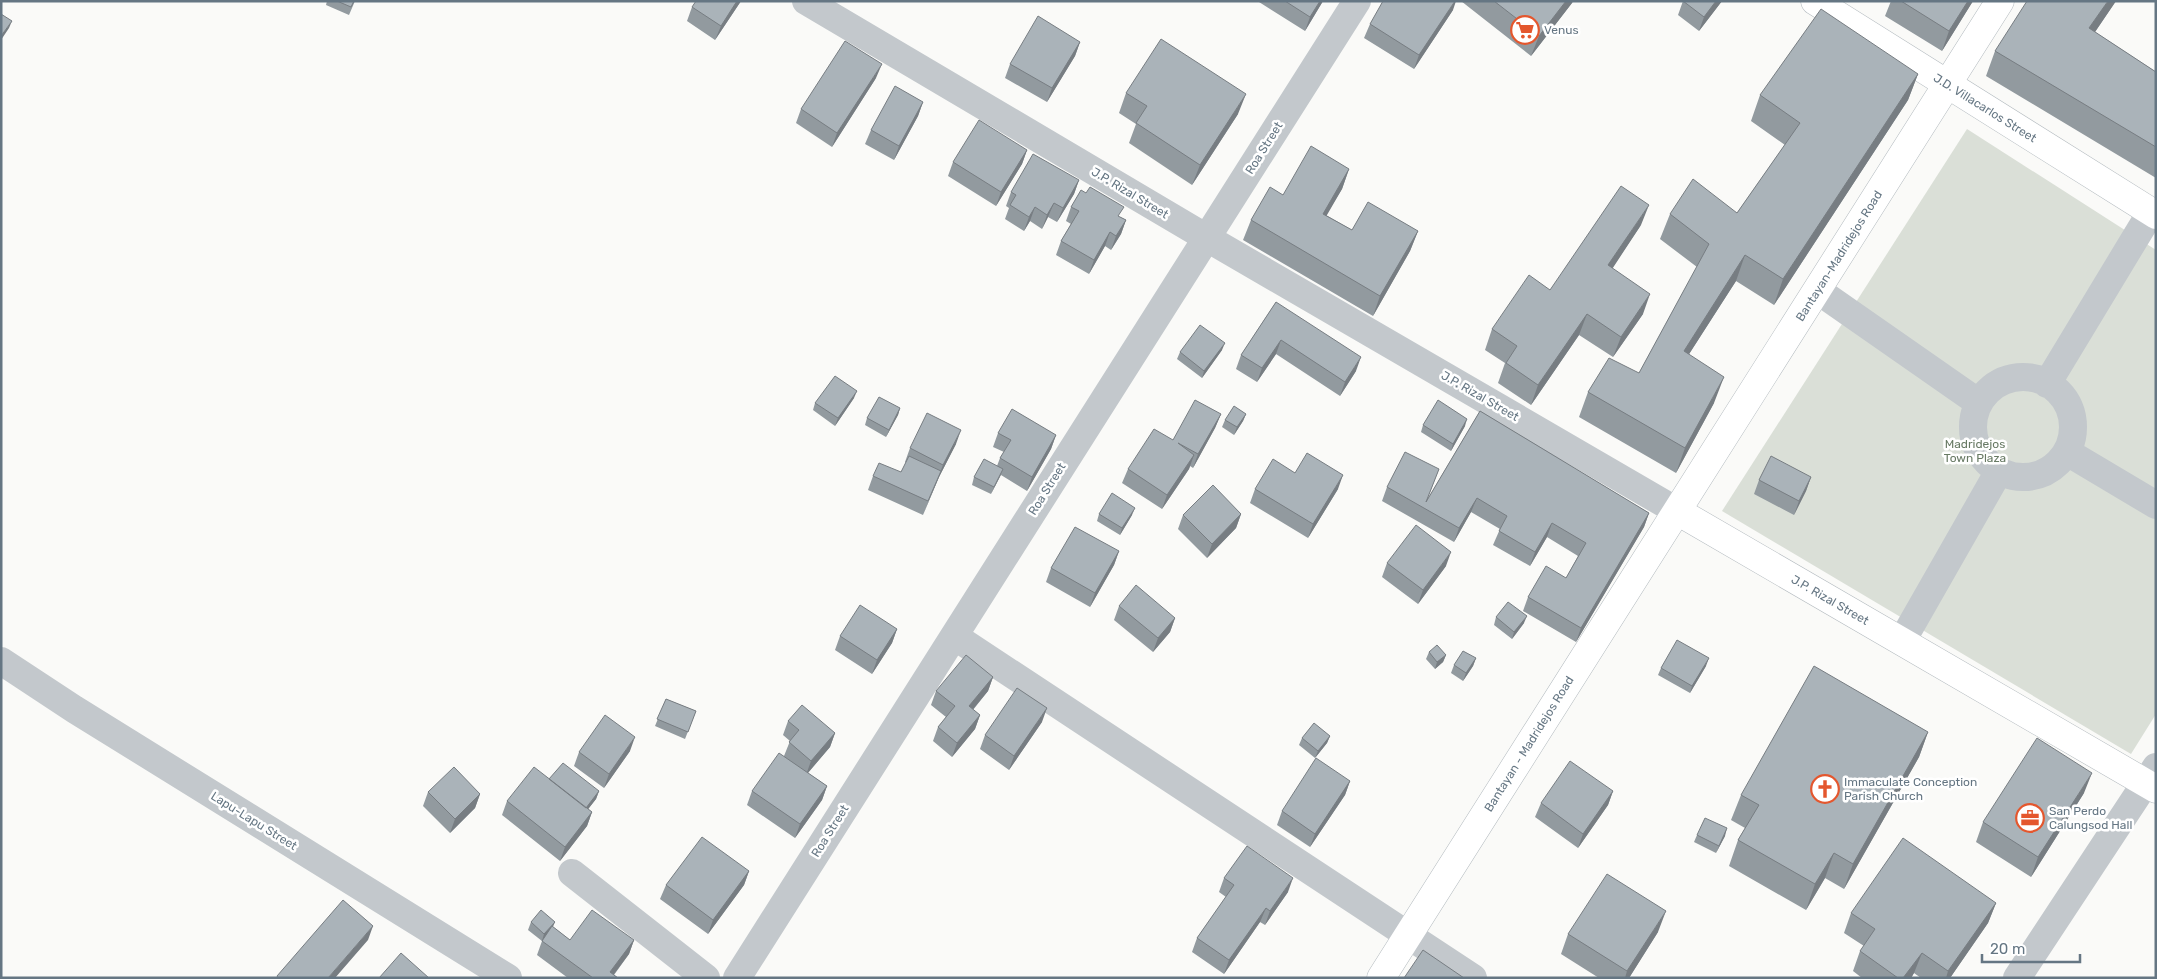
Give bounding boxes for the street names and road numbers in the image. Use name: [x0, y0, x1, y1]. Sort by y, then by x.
street label: J.D. Villacarlos Street: [1931, 71, 2039, 146]
street label: Roa Street: [1242, 119, 1286, 177]
street label: J.P. Rizal Street: [1089, 165, 1171, 222]
street label: Bantayan-Madridejos Road: [1793, 188, 1885, 324]
street label: J.P. Rizal Street: [1439, 368, 1522, 424]
street label: Roa Street: [1025, 460, 1069, 518]
street label: J.P. Rizal Street: [1789, 572, 1872, 628]
street label: Bantayan - Madridejos Road: [1481, 674, 1577, 814]
street label: Lapu-Lapu Street: [208, 789, 300, 853]
street label: Roa Street: [808, 802, 852, 860]

